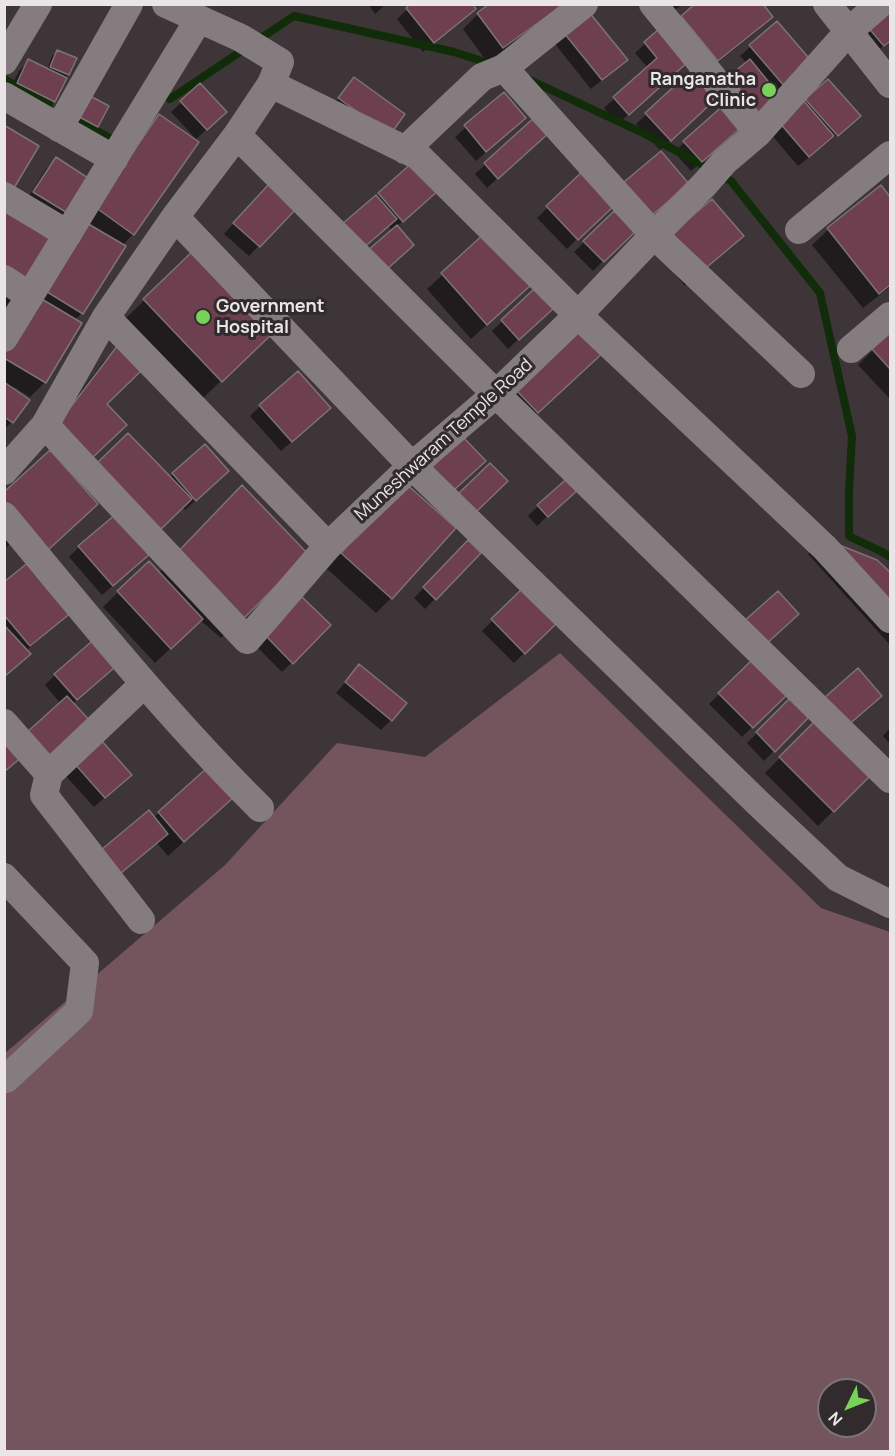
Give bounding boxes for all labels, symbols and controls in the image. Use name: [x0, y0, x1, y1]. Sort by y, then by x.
place label: Ranganatha Clinic: [650, 69, 756, 112]
marker: Ranganatha Clinic: [760, 81, 778, 99]
place label: Government Hospital: [216, 296, 324, 338]
marker: Government Hospital: [194, 308, 212, 326]
street label: Muneshwaram Temple Road: [351, 354, 537, 526]
north arrow: [817, 1378, 877, 1438]
text: N: [823, 1407, 847, 1431]

